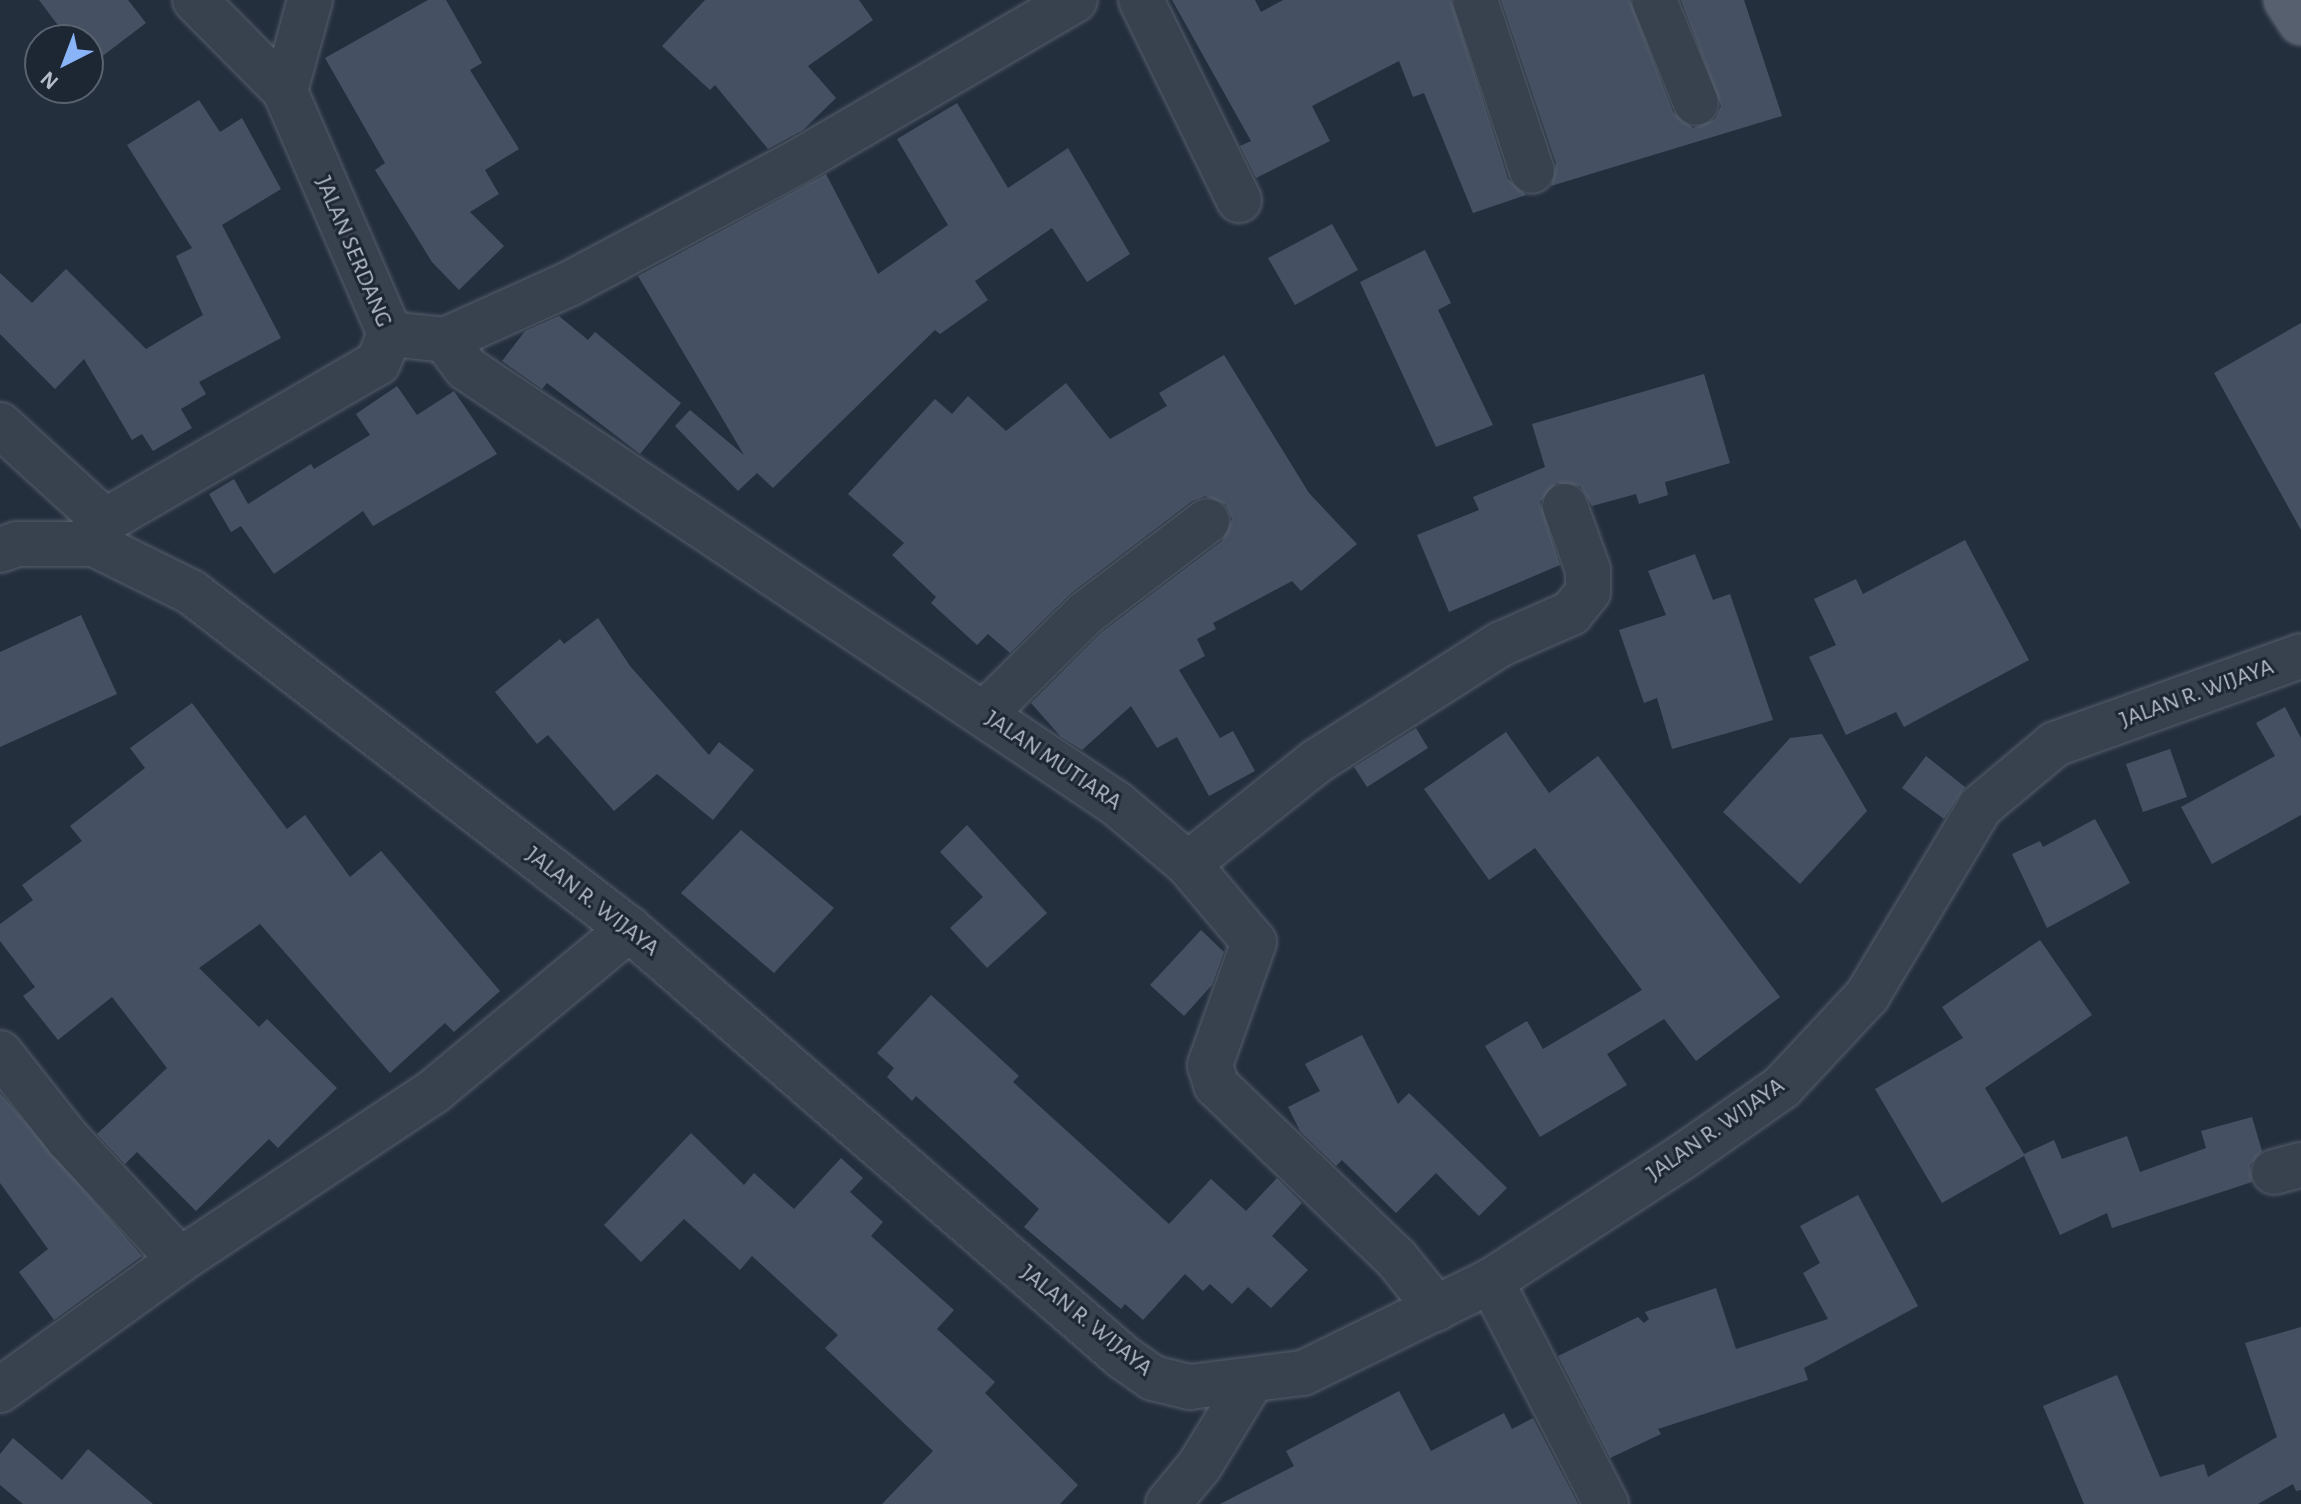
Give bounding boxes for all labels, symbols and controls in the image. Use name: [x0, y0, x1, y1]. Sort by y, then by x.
north arrow: [24, 24, 104, 104]
text: N: [36, 67, 62, 94]
street label: JALAN SERDANG: [308, 172, 398, 332]
street label: JALAN R. WIJAYA: [2116, 653, 2278, 735]
street label: JALAN MUTIARA: [979, 705, 1127, 817]
street label: JALAN R. WIJAYA: [519, 841, 665, 963]
street label: JALAN R. WIJAYA: [1642, 1072, 1790, 1188]
street label: JALAN R. WIJAYA: [1014, 1259, 1158, 1383]

